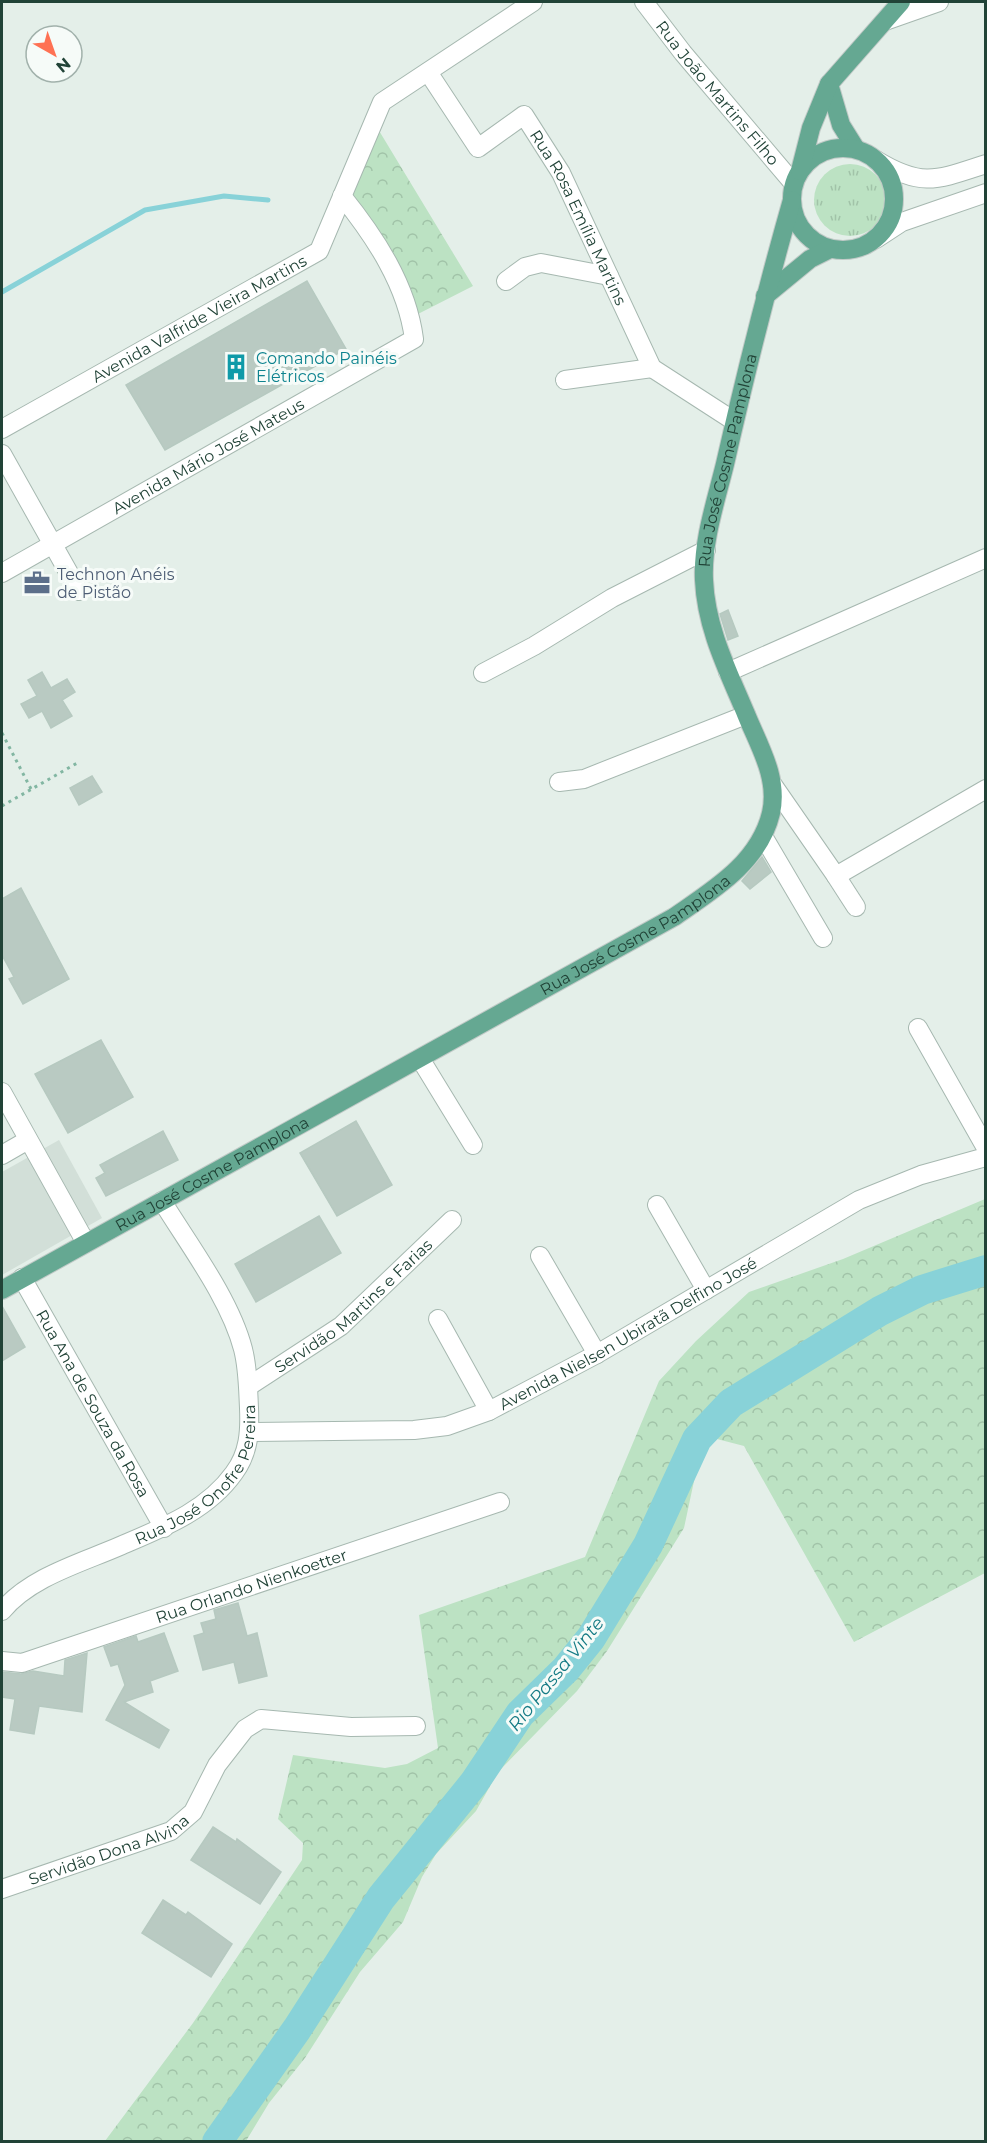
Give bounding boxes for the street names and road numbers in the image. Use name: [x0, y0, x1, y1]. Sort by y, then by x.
street label: Rua João Martins Filho: [652, 17, 783, 169]
street label: Rua Rosa Emília Martins: [526, 126, 630, 309]
street label: Avenida Valfride Vieira Martins: [89, 251, 310, 387]
street label: Rua José Cosme Pamplona: [695, 352, 761, 568]
street label: Avenida Mário José Mateus: [109, 394, 308, 518]
street label: Rua José Cosme Pamplona: [537, 871, 734, 999]
street label: Rua José Cosme Pamplona: [112, 1113, 312, 1235]
street label: Servidão Martins e Farias: [271, 1235, 436, 1377]
street label: Avenida Nielsen Ubiratã Delfino José: [496, 1253, 760, 1414]
street label: Rua Ana de Souza da Rosa: [32, 1306, 153, 1501]
street label: Rua José Onofre Pereira: [132, 1404, 259, 1549]
street label: Rua Orlando Nienkoetter: [153, 1545, 350, 1627]
street label: Servidão Dona Alvina: [26, 1811, 193, 1889]

